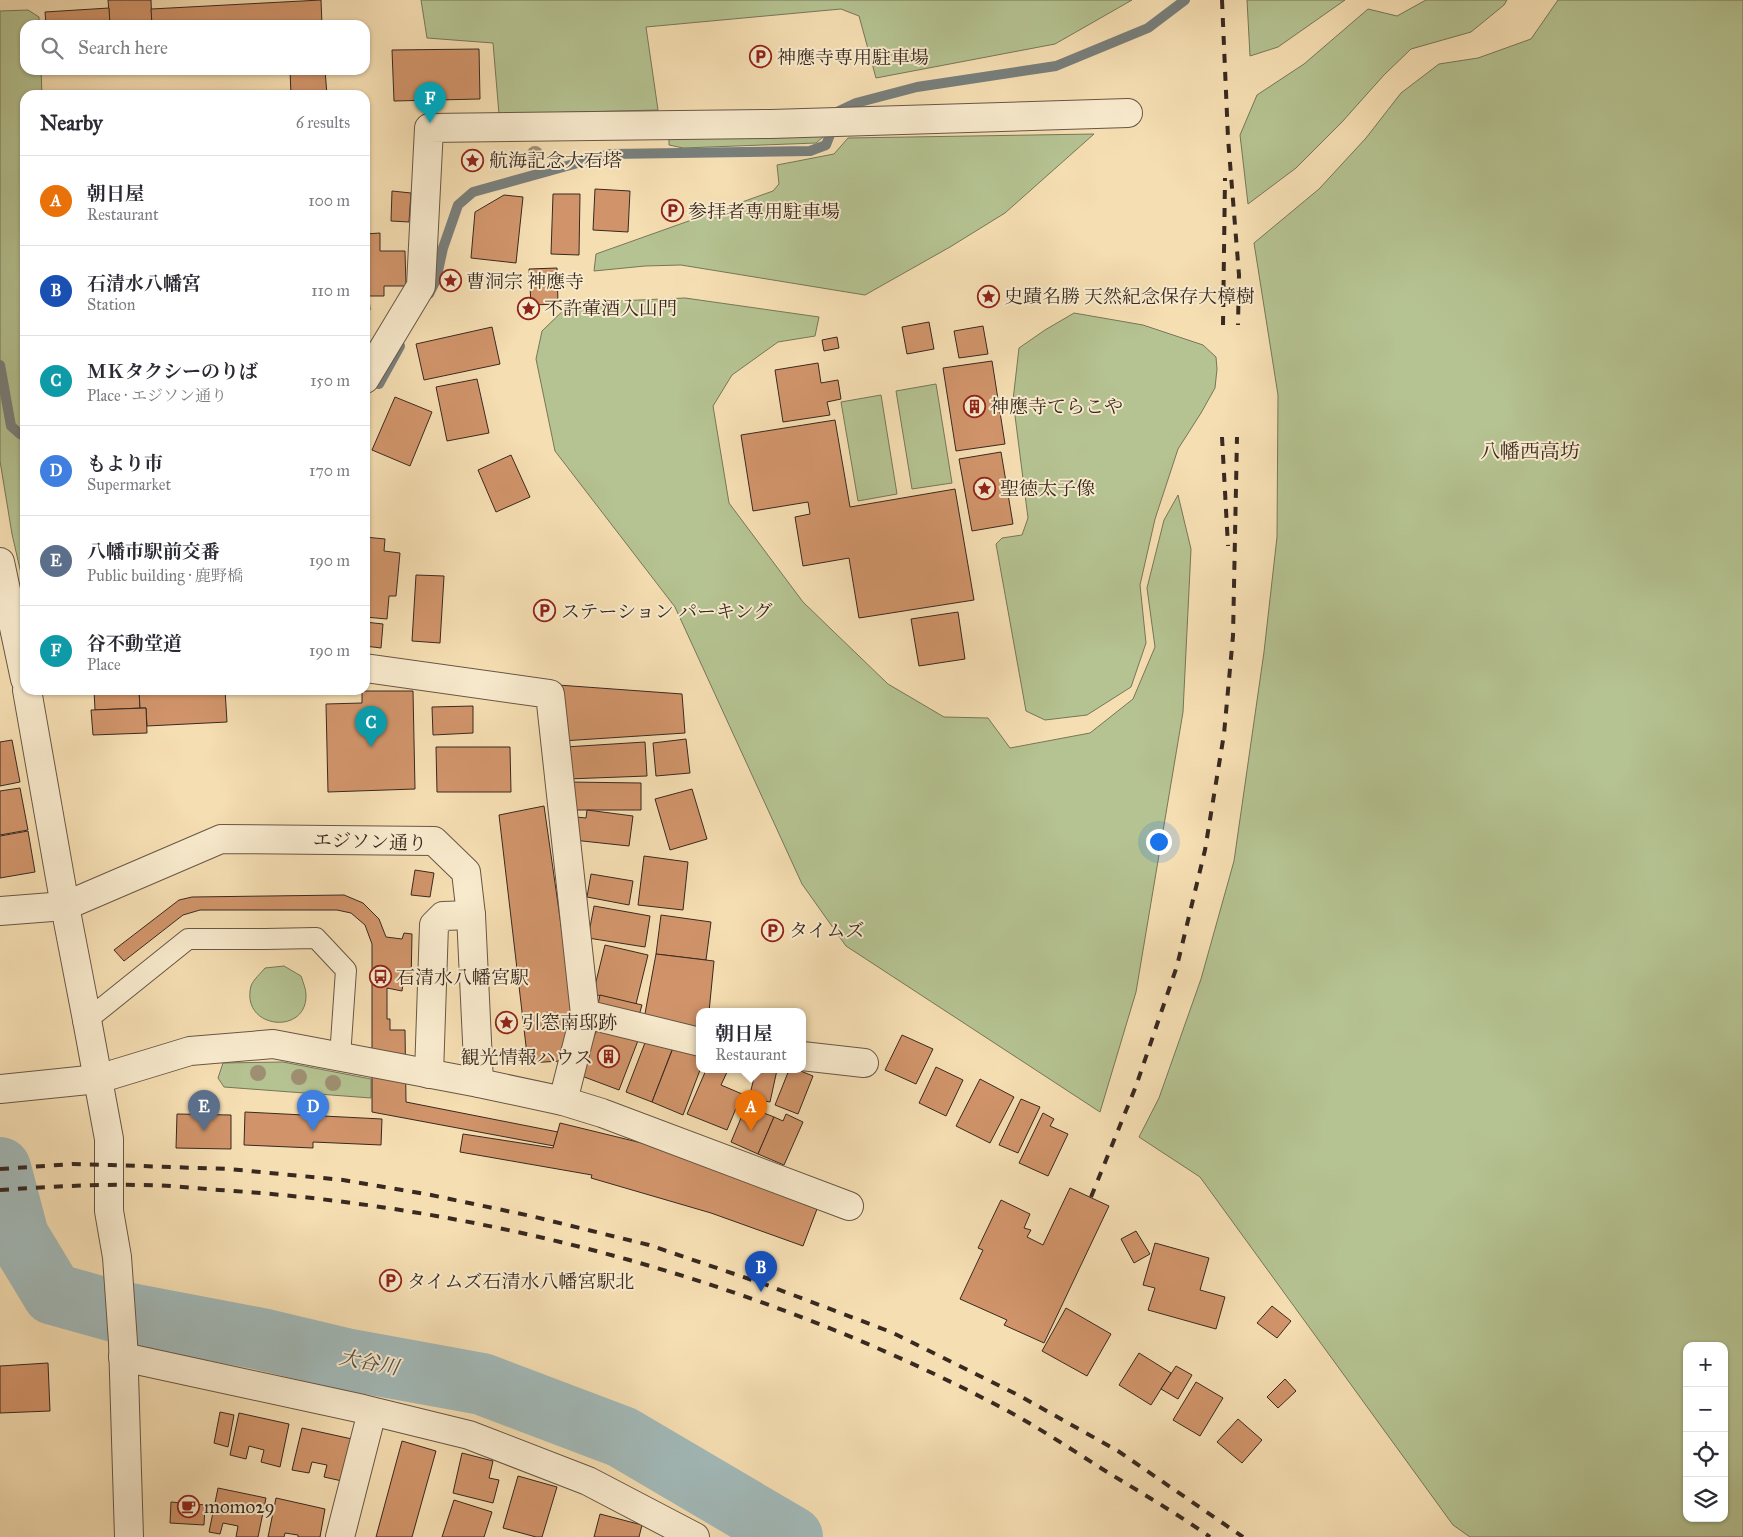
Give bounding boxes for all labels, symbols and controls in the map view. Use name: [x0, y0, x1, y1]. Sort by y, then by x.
search box: [20, 20, 370, 75]
icon: search: [38, 34, 66, 62]
text: Search here: [78, 36, 168, 59]
parking icon: 神應寺専用駐車場: [749, 45, 773, 69]
place label: 神應寺専用駐車場: [777, 46, 929, 69]
pin: F: [414, 82, 446, 123]
text: Nearby: [40, 110, 103, 136]
text: 6 results: [296, 113, 350, 132]
place icon: 航海記念大石塔: [461, 148, 485, 172]
place label: 航海記念大石塔: [489, 149, 622, 172]
text: 朝日屋: [87, 182, 144, 205]
text: A: [51, 191, 61, 210]
text: 100 m: [308, 191, 350, 210]
parking icon: 参拝者専用駐車場: [660, 199, 684, 223]
place label: 参拝者専用駐車場: [688, 200, 840, 223]
text: Restaurant: [87, 205, 159, 224]
place icon: 曹洞宗 神應寺: [438, 269, 462, 293]
place label: 曹洞宗 神應寺: [466, 270, 584, 293]
text: 石清水八幡宮: [87, 272, 201, 295]
text: B: [51, 281, 61, 300]
text: 110 m: [311, 281, 350, 300]
place icon: 史蹟名勝 天然紀念保存大樟樹: [976, 284, 1000, 308]
place label: 史蹟名勝 天然紀念保存大樟樹: [1004, 285, 1255, 308]
text: Station: [87, 295, 135, 314]
place icon: 不許葷酒入山門: [516, 296, 540, 320]
place label: 不許葷酒入山門: [544, 297, 677, 320]
text: ＭＫタクシーのりば: [87, 360, 258, 383]
text: C: [51, 371, 61, 390]
text: 150 m: [310, 371, 350, 390]
text: Place · エジソン通り: [87, 386, 227, 405]
building icon: 神應寺てらこや: [962, 394, 986, 418]
place label: 神應寺てらこや: [990, 395, 1123, 418]
district label: 八幡西高坊: [1480, 439, 1580, 463]
text: もより市: [87, 452, 163, 475]
text: D: [50, 461, 62, 480]
text: 170 m: [309, 461, 350, 480]
text: Supermarket: [87, 475, 171, 494]
place icon: 聖徳太子像: [972, 476, 996, 500]
place label: 聖徳太子像: [1000, 477, 1095, 500]
text: 八幡市駅前交番: [87, 540, 220, 563]
text: E: [50, 551, 62, 570]
text: 190 m: [309, 551, 350, 570]
text: Public building · 鹿野橋: [87, 566, 243, 585]
parking icon: ステーション パーキング: [533, 599, 557, 623]
place label: ステーション パーキング: [561, 600, 772, 623]
text: 谷不動堂道: [87, 632, 182, 655]
text: F: [51, 641, 61, 660]
text: 190 m: [309, 641, 350, 660]
text: Place: [87, 655, 121, 674]
pin: C: [355, 706, 387, 747]
street label: エジソン通り: [313, 828, 427, 855]
your location: [1146, 829, 1172, 855]
parking icon: タイムズ: [761, 918, 785, 942]
place label: タイムズ: [789, 919, 865, 942]
bus stop icon: 石清水八幡宮駅: [368, 965, 392, 989]
place label: 石清水八幡宮駅: [396, 966, 529, 989]
popup: [696, 1008, 806, 1073]
place icon: 引窓南邸跡: [494, 1010, 518, 1034]
place label: 引窓南邸跡: [522, 1011, 617, 1034]
text: 朝日屋: [715, 1022, 772, 1045]
building icon: 観光情報ハウス: [597, 1045, 621, 1069]
text: Restaurant: [715, 1045, 787, 1064]
place label: 観光情報ハウス: [461, 1046, 593, 1069]
pin: E: [188, 1090, 220, 1131]
pin: D: [297, 1090, 329, 1131]
pin: A: [735, 1090, 767, 1131]
pin: B: [745, 1251, 777, 1292]
parking icon: タイムズ石清水八幡宮駅北: [379, 1269, 403, 1293]
place label: タイムズ石清水八幡宮駅北: [407, 1270, 635, 1293]
map controls: [1683, 1342, 1728, 1522]
button: +: [1683, 1342, 1728, 1387]
water label: 大谷川: [337, 1344, 403, 1380]
button: −: [1683, 1387, 1728, 1432]
button: locate: [1683, 1432, 1728, 1477]
button: layers: [1683, 1477, 1728, 1522]
cafe icon: momo29: [176, 1494, 200, 1518]
place label: momo29: [204, 1495, 275, 1518]

